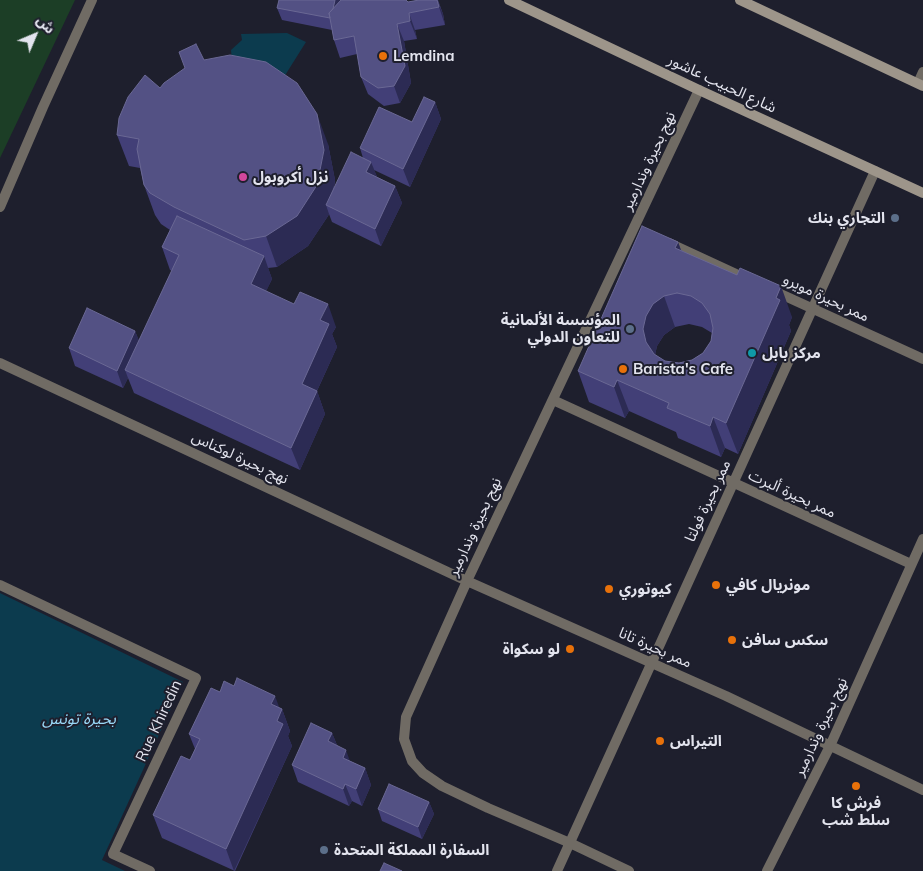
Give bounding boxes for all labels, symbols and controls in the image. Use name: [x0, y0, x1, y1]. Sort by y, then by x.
north arrow: [10, 10, 60, 60]
text: ش: [32, 11, 59, 38]
place label: Lemdina: [393, 47, 455, 65]
marker: Lemdina: [377, 50, 389, 62]
street label: شارع الحبيب عاشور: [665, 51, 779, 117]
street label: نهج بحيرة وندارمير: [618, 109, 680, 213]
place label: نزل أكروبول: [253, 168, 329, 186]
marker: نزل أكروبول: [237, 171, 249, 183]
place label: التجاري بنك: [808, 209, 885, 227]
marker: التجاري بنك: [889, 212, 901, 224]
street label: ممر بحيرة مويرو: [780, 270, 872, 326]
place label: المؤسسة الألمانية للتعاون الدولي: [501, 311, 620, 346]
marker: المؤسسة الألمانية للتعاون الدولي: [624, 323, 636, 335]
place label: مركز بابل: [762, 344, 821, 362]
marker: مركز بابل: [746, 347, 758, 359]
place label: Barista's Cafe: [633, 360, 733, 378]
marker: Barista's Cafe: [617, 363, 629, 375]
street label: نهج بحيرة لوكناس: [189, 428, 291, 488]
street label: ممر بحيرة فولتا: [681, 457, 735, 545]
street label: ممر بحيرة ألبرت: [745, 466, 839, 522]
street label: نهج بحيرة وندارمير: [444, 475, 506, 579]
place label: مونريال كافي: [726, 576, 810, 594]
marker: مونريال كافي: [710, 579, 722, 591]
place label: كيوتوري: [619, 580, 671, 598]
marker: كيوتوري: [603, 583, 615, 595]
street label: ممر بحيرة تانا: [616, 624, 694, 672]
place label: سكس سافن: [742, 631, 828, 649]
marker: سكس سافن: [726, 634, 738, 646]
place label: لو سكواة: [503, 640, 560, 658]
marker: لو سكواة: [564, 643, 576, 655]
street label: نهج بحيرة وندارمير: [790, 675, 852, 779]
street label: Rue Khiredin: [132, 677, 186, 765]
water label: بحيرة تونس: [42, 709, 116, 729]
place label: التيراس: [670, 732, 722, 750]
marker: التيراس: [654, 735, 666, 747]
marker: فرش كا سلط شب: [850, 780, 862, 792]
place label: فرش كا سلط شب: [822, 794, 890, 829]
place label: السفارة المملكة المتحدة: [334, 841, 489, 859]
marker: السفارة المملكة المتحدة: [318, 844, 330, 856]

